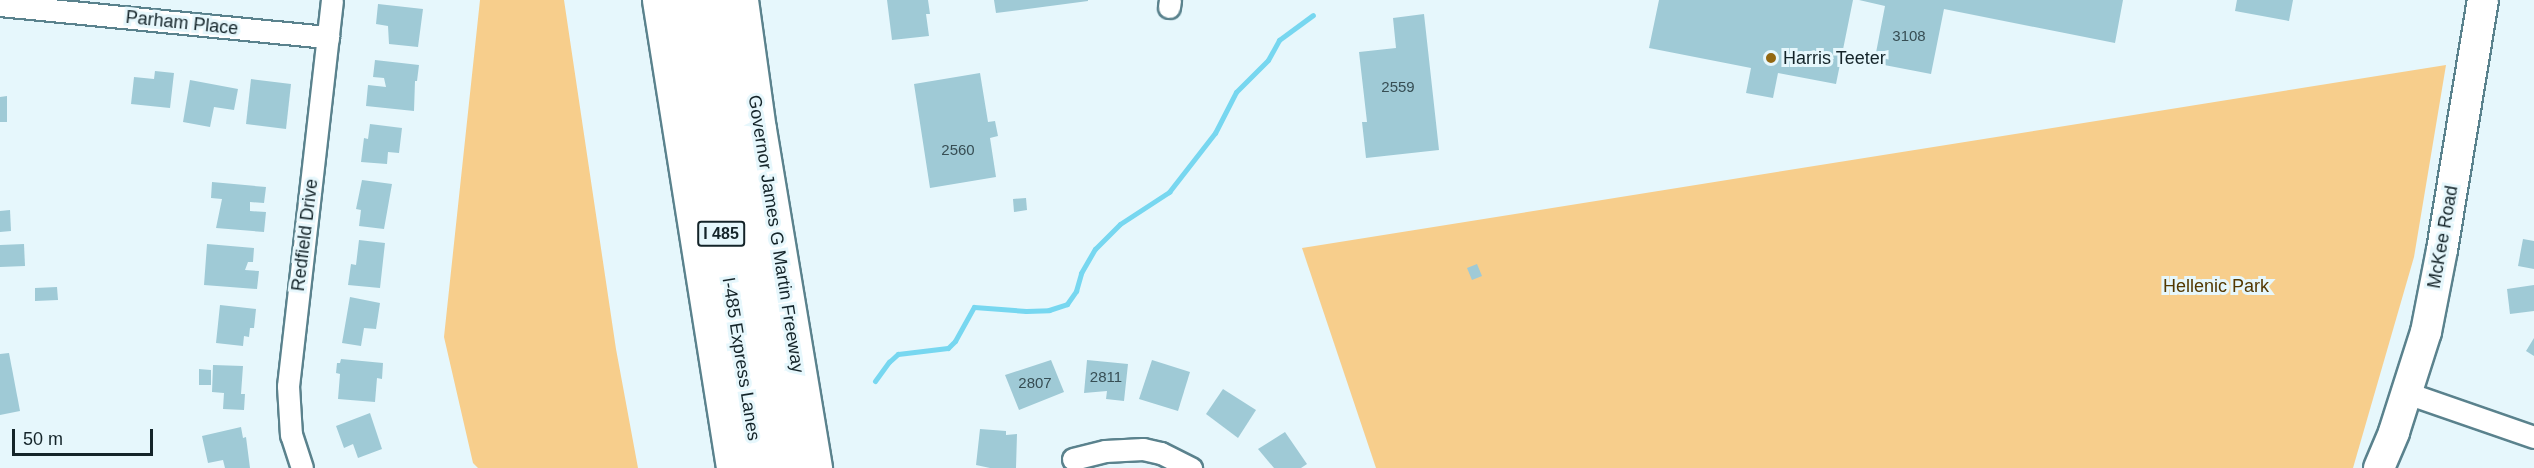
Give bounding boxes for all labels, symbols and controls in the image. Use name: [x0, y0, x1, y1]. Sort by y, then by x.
street label: Parham Place: [125, 6, 239, 40]
house number: 3108: [1892, 27, 1926, 45]
place label: Harris Teeter: [1783, 47, 1886, 69]
marker: Harris Teeter: [1764, 51, 1778, 65]
house number: 2559: [1381, 78, 1415, 96]
street label: Governor James G Martin Freeway: [743, 93, 809, 375]
house number: 2560: [941, 141, 975, 159]
street label: Redfield Drive: [287, 178, 323, 292]
street label: McKee Road: [2423, 184, 2463, 290]
road number: I 485: [697, 221, 745, 247]
park label: Hellenic Park: [2163, 275, 2269, 297]
street label: I-485 Express Lanes: [717, 276, 765, 442]
house number: 2811: [1090, 368, 1122, 386]
house number: 2807: [1018, 374, 1052, 392]
scale bar: [15, 417, 156, 455]
text: 50 m: [23, 429, 63, 449]

